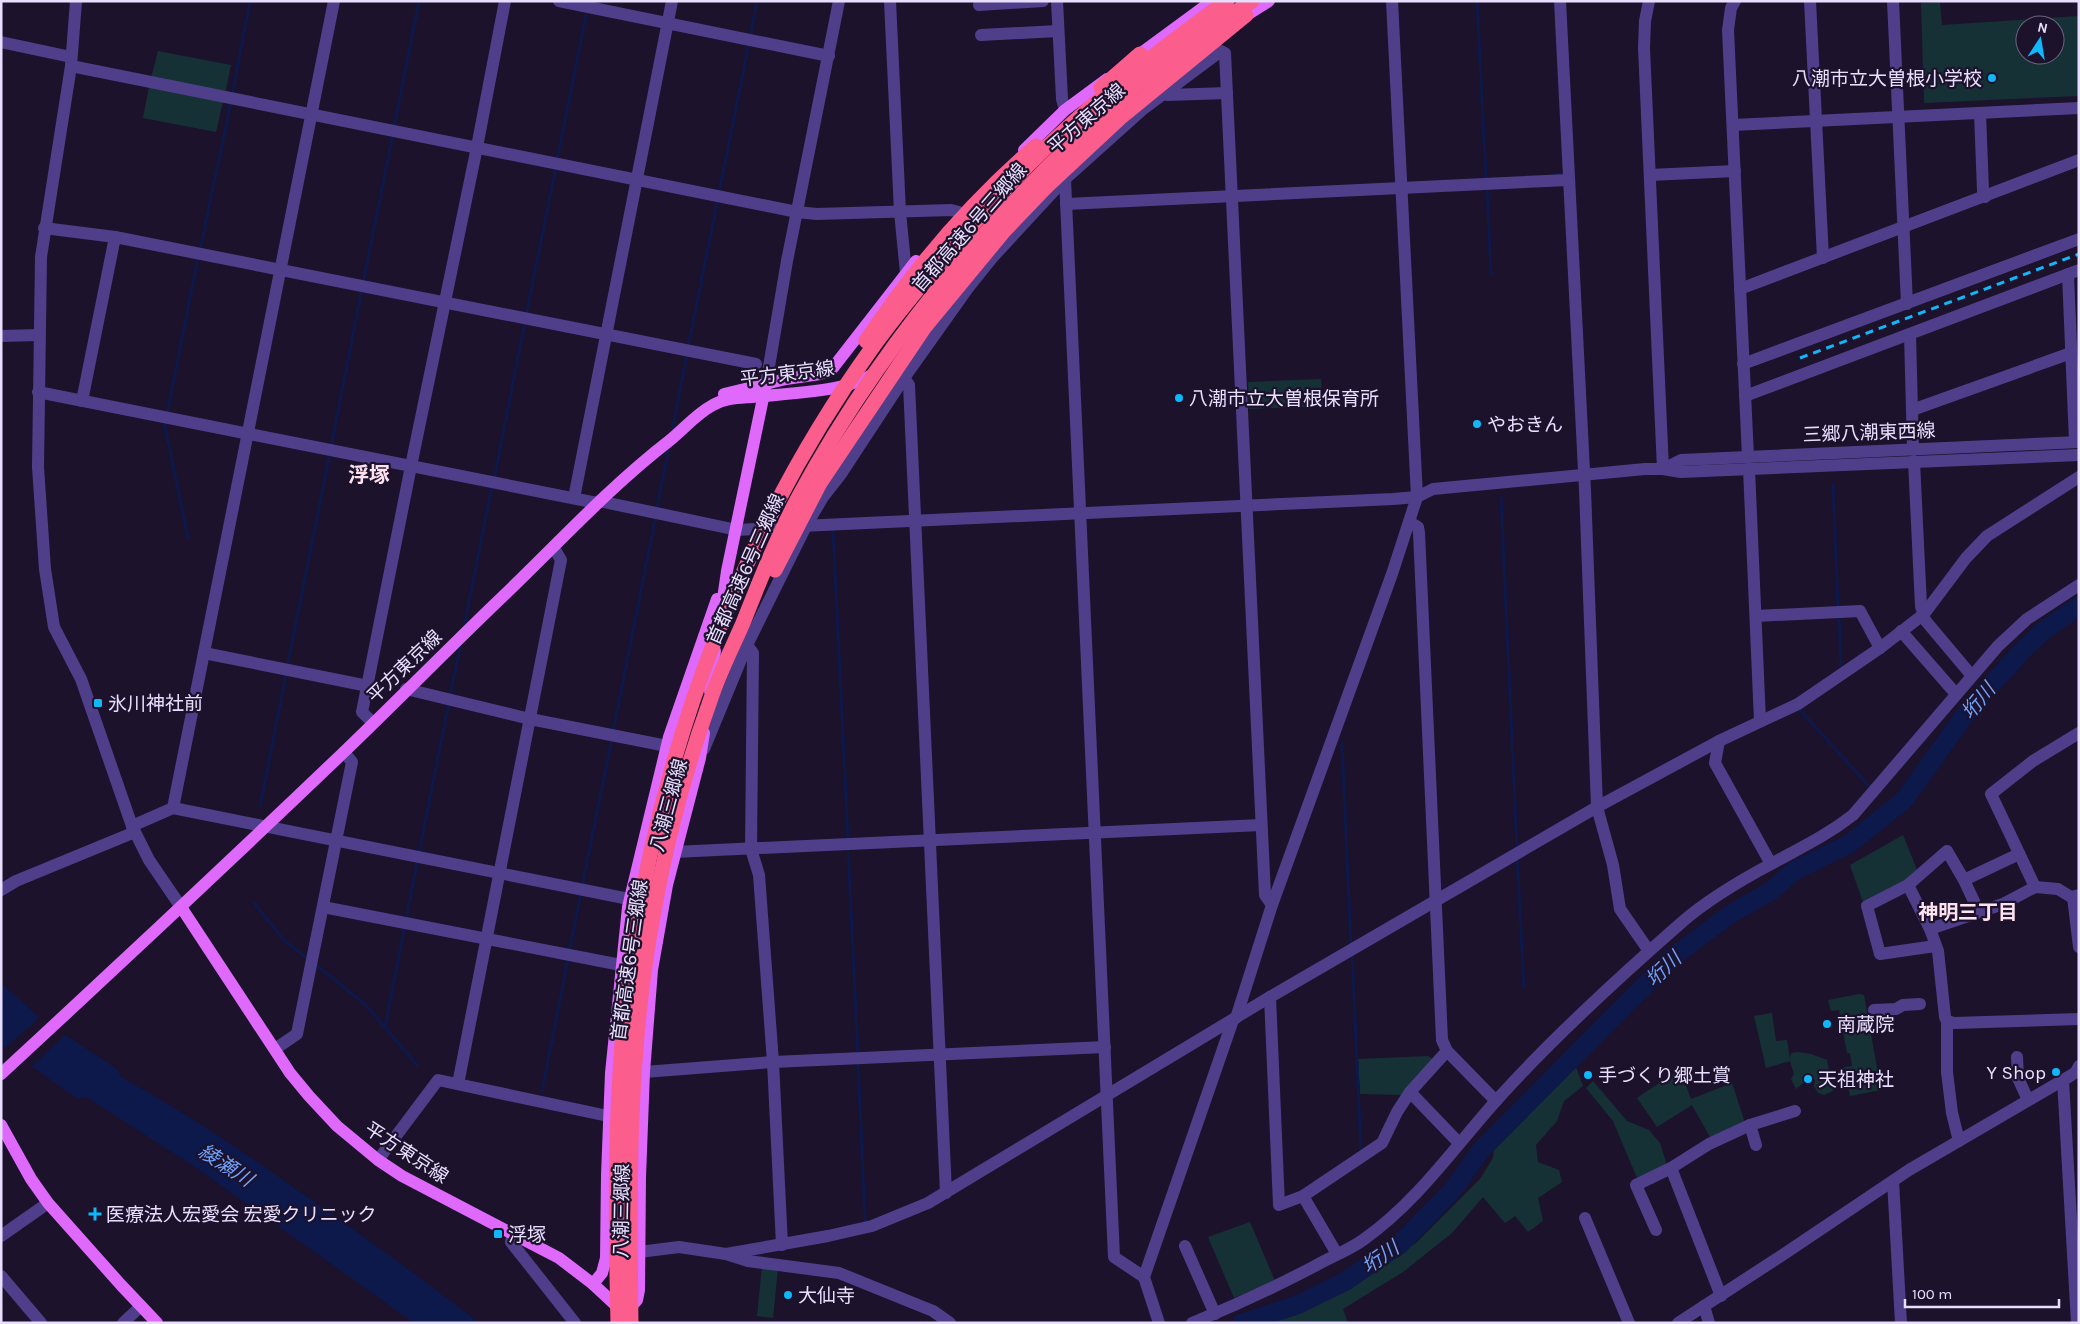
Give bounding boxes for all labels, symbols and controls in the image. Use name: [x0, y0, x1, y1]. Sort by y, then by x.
north arrow: [2015, 15, 2065, 65]
text: N: [2036, 18, 2049, 37]
place label: 八潮市立大曽根小学校: [1792, 68, 1982, 90]
marker: 八潮市立大曽根小学校: [1986, 72, 1998, 84]
street label: 平方東京線: [1044, 79, 1130, 158]
street label: 首都高速6号三郷線: [908, 159, 1031, 296]
street label: 平方東京線: [739, 357, 836, 391]
place label: 八潮市立大曽根保育所: [1189, 388, 1379, 410]
marker: 八潮市立大曽根保育所: [1173, 392, 1185, 404]
place label: やおきん: [1487, 414, 1563, 436]
marker: やおきん: [1471, 418, 1483, 430]
street label: 三郷八潮東西線: [1802, 420, 1936, 446]
district label: 浮塚: [348, 463, 390, 487]
street label: 首都高速6号三郷線: [703, 491, 789, 648]
street label: 平方東京線: [363, 626, 447, 708]
water label: 垳川: [1957, 677, 2001, 724]
place label: 氷川神社前: [108, 693, 203, 715]
marker: 氷川神社前: [92, 697, 104, 709]
street label: 八潮三郷線: [646, 757, 692, 854]
street label: 首都高速6号三郷線: [608, 878, 652, 1042]
district label: 神明三丁目: [1918, 901, 2018, 924]
water label: 垳川: [1641, 946, 1687, 991]
place label: 南蔵院: [1837, 1014, 1894, 1036]
marker: 南蔵院: [1821, 1018, 1833, 1030]
place label: Y Shop: [1987, 1062, 2046, 1084]
place label: 手づくり郷土賞: [1598, 1065, 1731, 1087]
marker: Y Shop: [2050, 1066, 2062, 1078]
marker: 手づくり郷土賞: [1582, 1069, 1594, 1081]
place label: 天祖神社: [1818, 1069, 1894, 1091]
marker: 天祖神社: [1802, 1073, 1814, 1085]
street label: 平方東京線: [361, 1118, 452, 1188]
water label: 綾瀬川: [194, 1139, 259, 1192]
street label: 八潮三郷線: [610, 1163, 634, 1259]
place label: 医療法人宏愛会 宏愛クリニック: [106, 1204, 377, 1226]
marker: 医療法人宏愛会 宏愛クリニック: [88, 1207, 102, 1221]
place label: 浮塚: [508, 1224, 546, 1246]
marker: 浮塚: [492, 1228, 504, 1240]
water label: 垳川: [1357, 1235, 1405, 1278]
scale bar: [1905, 1276, 2059, 1308]
place label: 大仙寺: [798, 1285, 855, 1307]
text: 100 m: [1912, 1285, 1952, 1303]
marker: 大仙寺: [782, 1289, 794, 1301]

